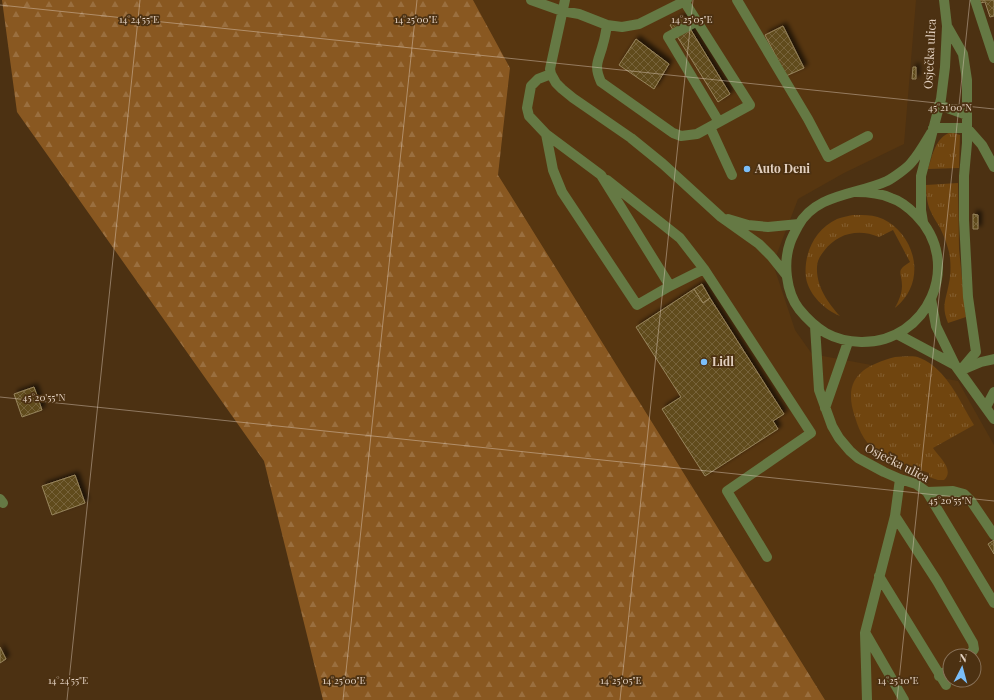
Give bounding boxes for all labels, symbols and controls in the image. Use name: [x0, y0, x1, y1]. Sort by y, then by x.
text: 14°24'55"E: [119, 12, 159, 26]
text: 14°25'00"E: [394, 12, 438, 26]
text: 14°25'05"E: [671, 12, 713, 26]
street label: Osječka ulica: [919, 18, 939, 90]
text: 45°21'00"N: [928, 100, 972, 114]
place label: Auto Deni: [754, 160, 810, 176]
marker: Auto Deni: [742, 164, 752, 174]
place label: Lidl: [712, 353, 734, 369]
marker: Lidl: [699, 357, 709, 367]
text: 45°20'55"N: [23, 390, 66, 404]
street label: Osječka ulica: [862, 439, 932, 485]
text: 45°20'55"N: [929, 493, 972, 507]
north arrow: [942, 648, 982, 688]
text: N: [958, 650, 968, 665]
text: 14°24'55"E: [48, 673, 88, 687]
text: 14°25'00"E: [322, 673, 366, 687]
text: 14°25'05"E: [600, 673, 642, 687]
text: 14°25'10"E: [878, 673, 918, 687]

